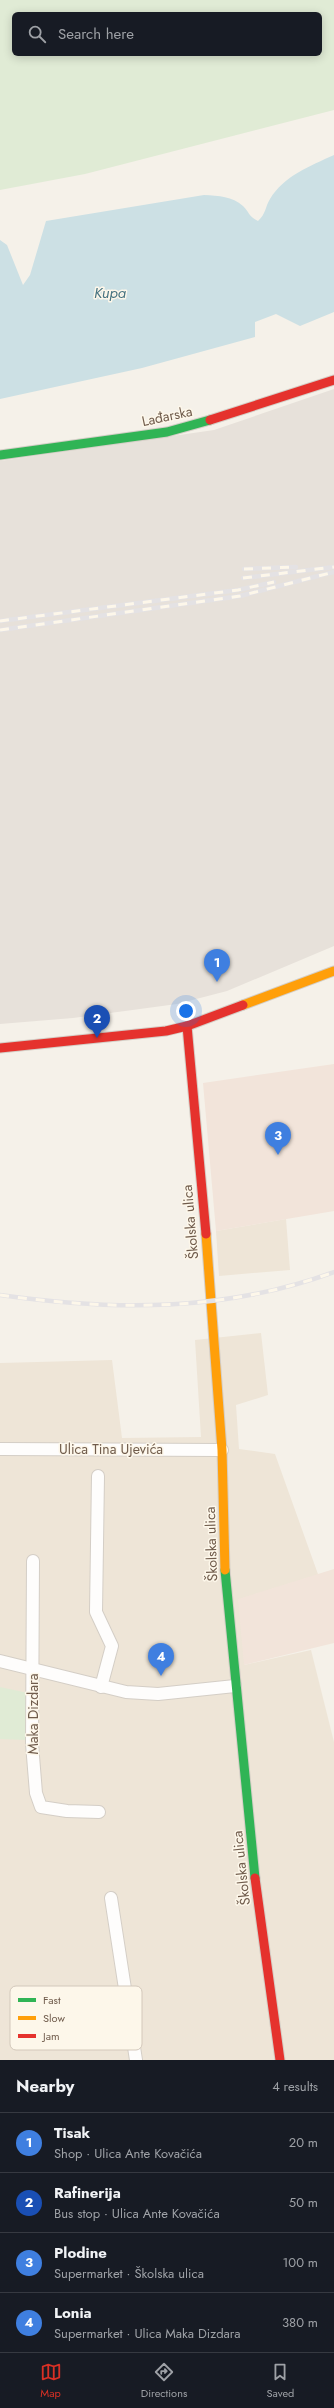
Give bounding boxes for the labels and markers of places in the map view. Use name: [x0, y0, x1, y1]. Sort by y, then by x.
pin: 1: [204, 949, 230, 982]
pin: 2: [84, 1005, 110, 1038]
pin: 3: [265, 1122, 291, 1155]
pin: 4: [148, 1643, 174, 1676]

